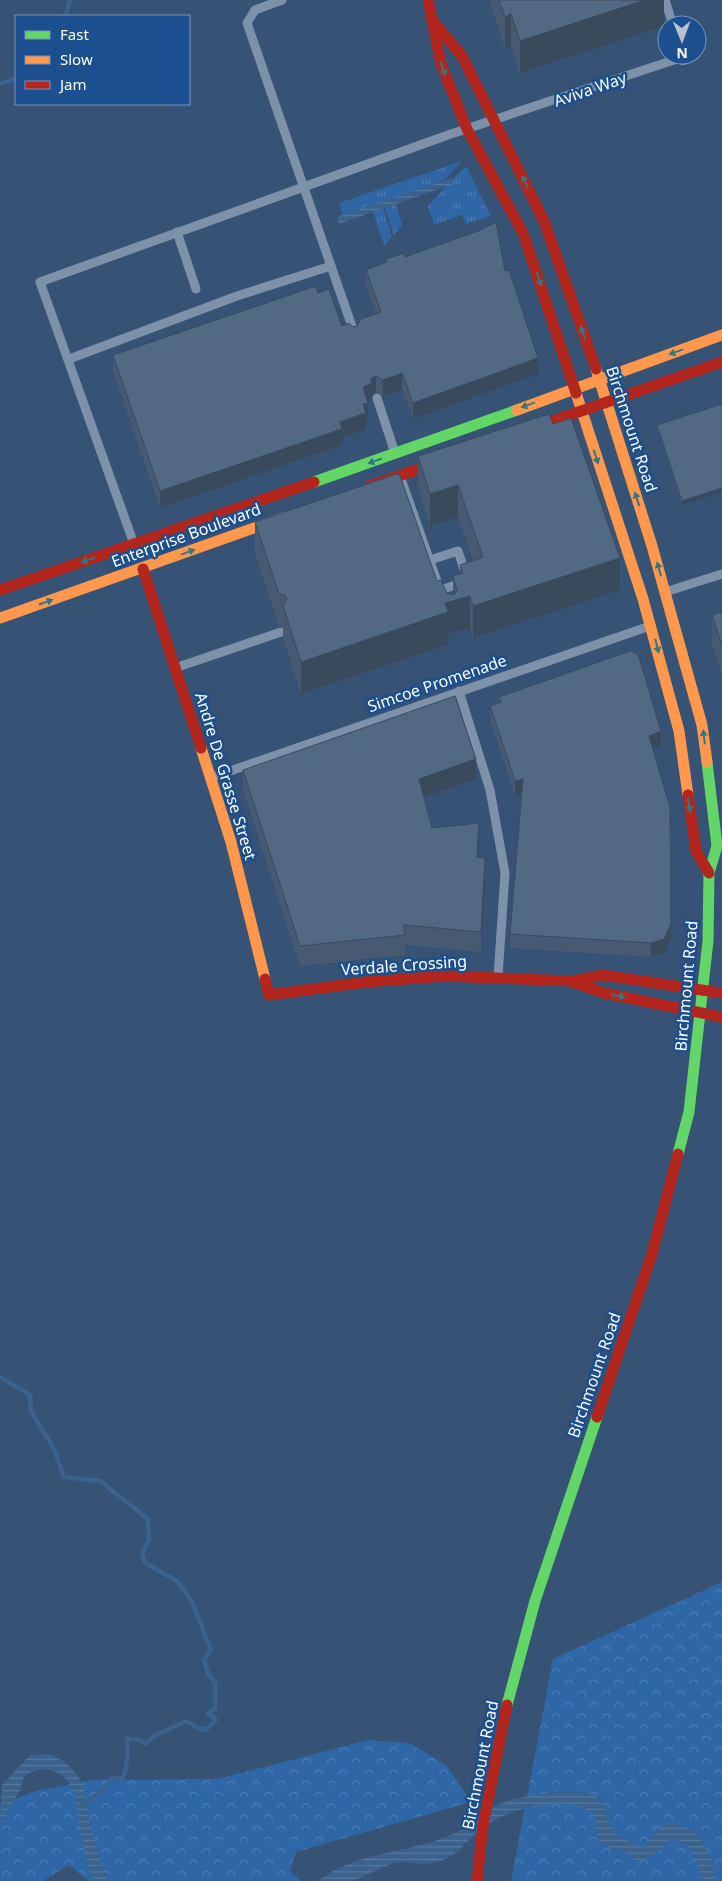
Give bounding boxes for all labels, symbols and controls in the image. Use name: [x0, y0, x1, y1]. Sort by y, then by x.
legend: [15, 15, 190, 105]
north arrow: [657, 15, 707, 65]
text: Fast: [60, 24, 89, 44]
text: N: [676, 44, 688, 63]
text: Slow: [60, 49, 93, 69]
one-way arrow: [439, 62, 447, 77]
street label: Aviva Way: [551, 66, 630, 112]
text: Jam: [58, 74, 87, 94]
one-way arrow: [521, 175, 529, 189]
one-way arrow: [535, 272, 543, 287]
one-way arrow: [579, 325, 587, 340]
one-way arrow: [668, 348, 683, 356]
street label: Birchmount Road: [601, 363, 663, 495]
one-way arrow: [520, 401, 535, 409]
one-way arrow: [592, 449, 600, 464]
one-way arrow: [368, 457, 383, 465]
one-way arrow: [633, 492, 640, 507]
street label: Enterprise Boulevard: [108, 498, 264, 572]
one-way arrow: [181, 548, 196, 555]
one-way arrow: [80, 557, 95, 564]
one-way arrow: [654, 561, 662, 576]
one-way arrow: [39, 598, 54, 606]
one-way arrow: [654, 638, 662, 653]
street label: Simcoe Promenade: [364, 649, 510, 717]
street label: Andre De Grasse Street: [190, 689, 262, 863]
one-way arrow: [700, 729, 708, 745]
one-way arrow: [685, 797, 693, 813]
street label: Birchmount Road: [669, 920, 703, 1052]
street label: Verdale Crossing: [340, 950, 468, 980]
one-way arrow: [611, 992, 627, 1000]
street label: Birchmount Road: [562, 1309, 626, 1441]
street label: Birchmount Road: [457, 1699, 503, 1831]

